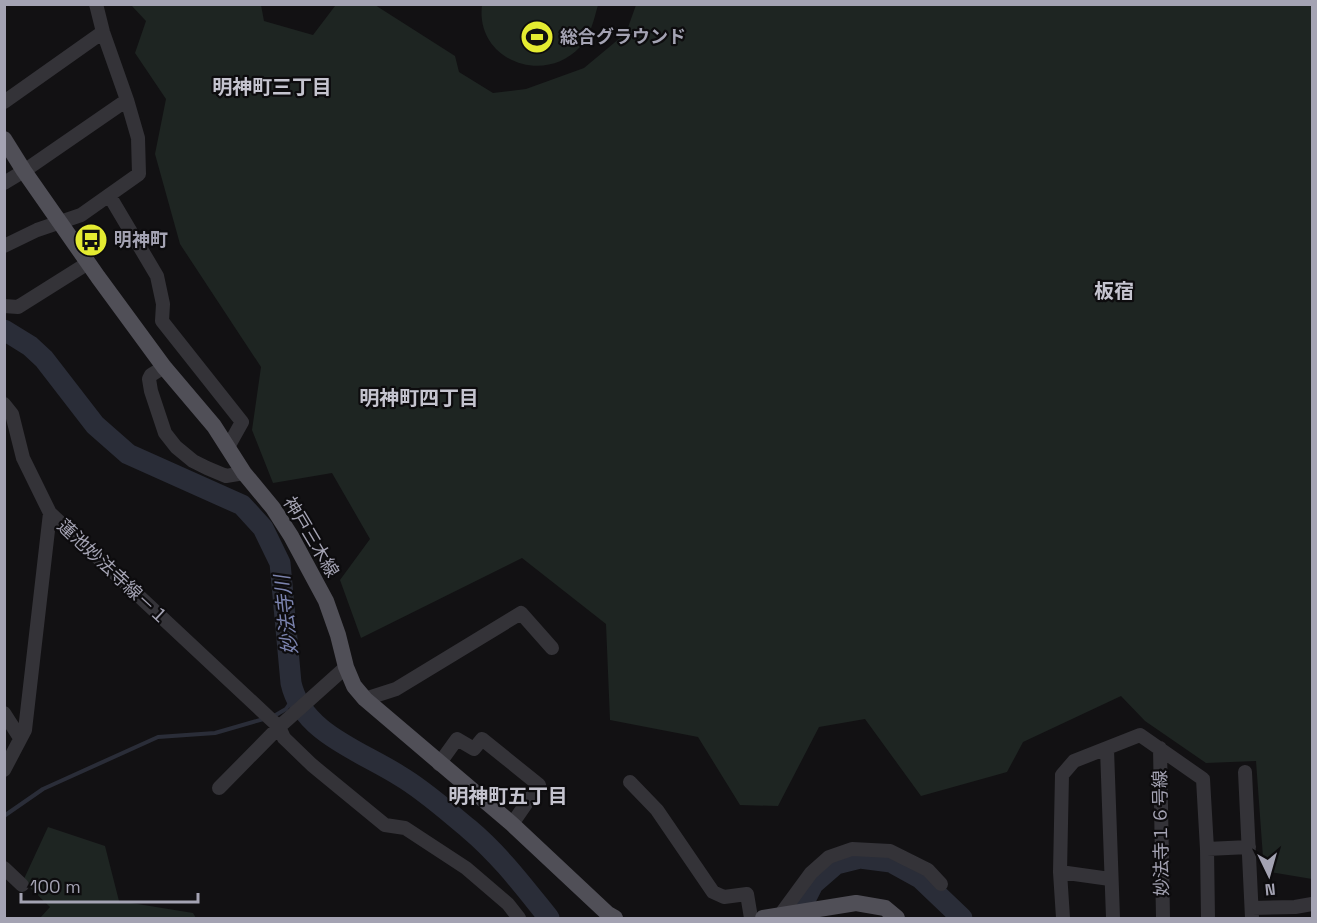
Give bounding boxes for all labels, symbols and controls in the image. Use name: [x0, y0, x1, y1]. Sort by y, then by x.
sports icon: 総合グラウンド: [519, 19, 555, 55]
place label: 総合グラウンド: [560, 25, 686, 48]
district label: 明神町三丁目: [212, 74, 332, 100]
bus stop icon: 明神町: [73, 222, 109, 258]
place label: 明神町: [114, 228, 168, 251]
district label: 板宿: [1094, 278, 1134, 304]
district label: 明神町四丁目: [359, 385, 479, 411]
street label: 神戸三木線: [278, 492, 344, 581]
street label: 蓮池妙法寺線－１: [53, 514, 174, 629]
water label: 妙法寺川: [269, 572, 303, 656]
street label: 妙法寺１６号線: [1148, 770, 1173, 896]
district label: 明神町五丁目: [448, 783, 568, 809]
north arrow: [1239, 845, 1299, 905]
scale bar: [21, 866, 198, 904]
text: 100 m: [30, 875, 81, 898]
text: N: [1264, 879, 1277, 900]

